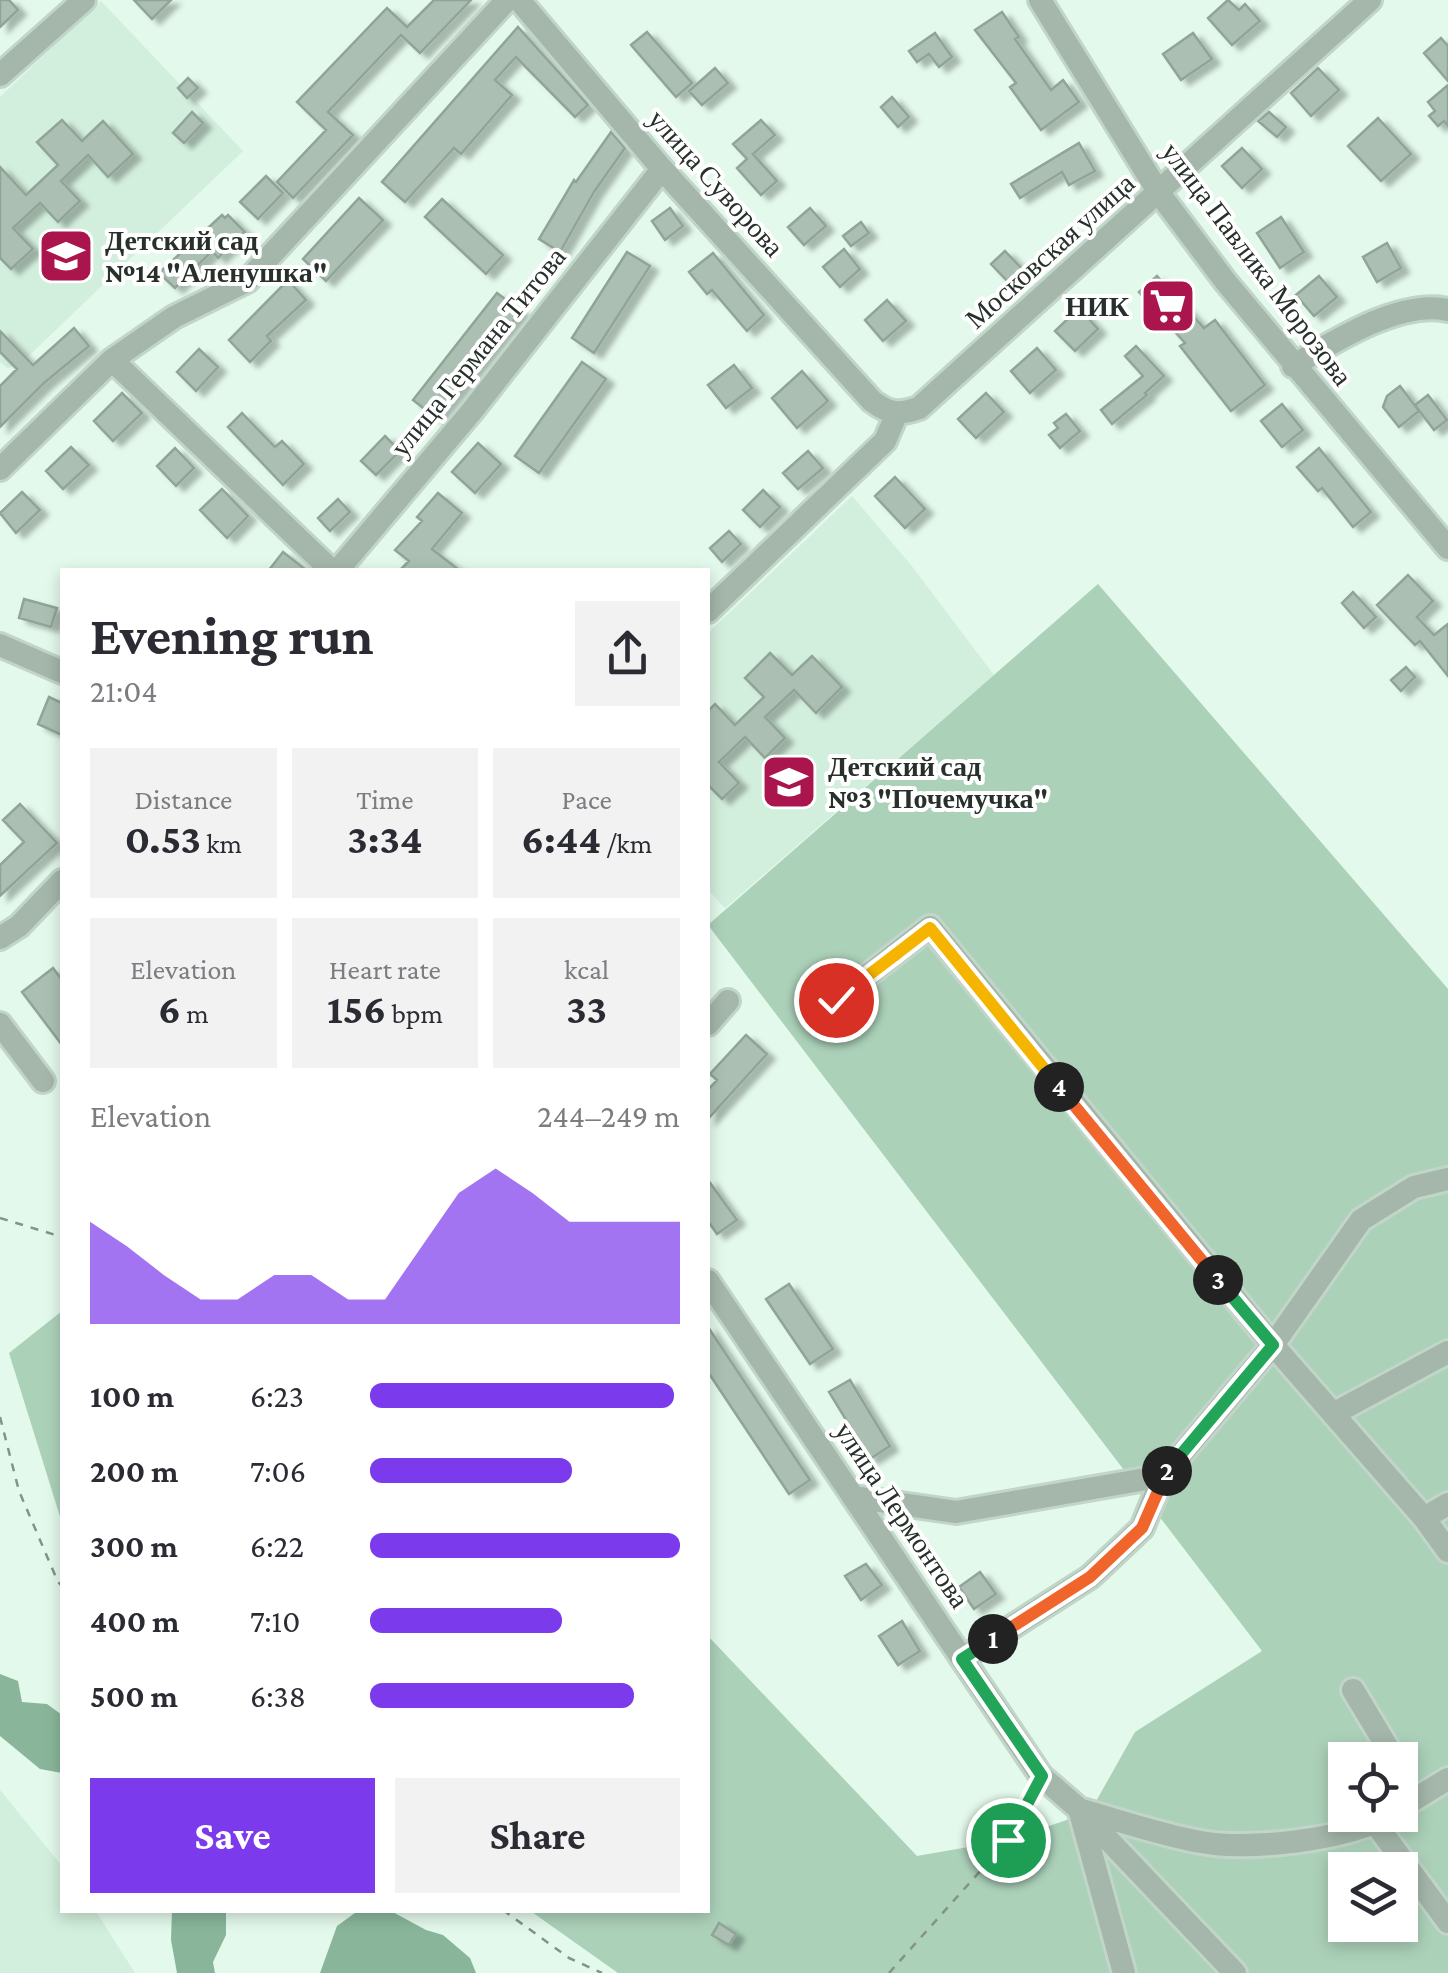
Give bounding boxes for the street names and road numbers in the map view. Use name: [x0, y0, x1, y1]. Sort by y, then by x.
street label: улица Суворова: [642, 103, 790, 263]
street label: улица Павлика Морозова: [1156, 136, 1359, 392]
street label: Московская улица: [959, 167, 1141, 335]
street label: улица Германа Титова: [384, 241, 572, 463]
street label: улица Лермонтова: [828, 1416, 976, 1614]

